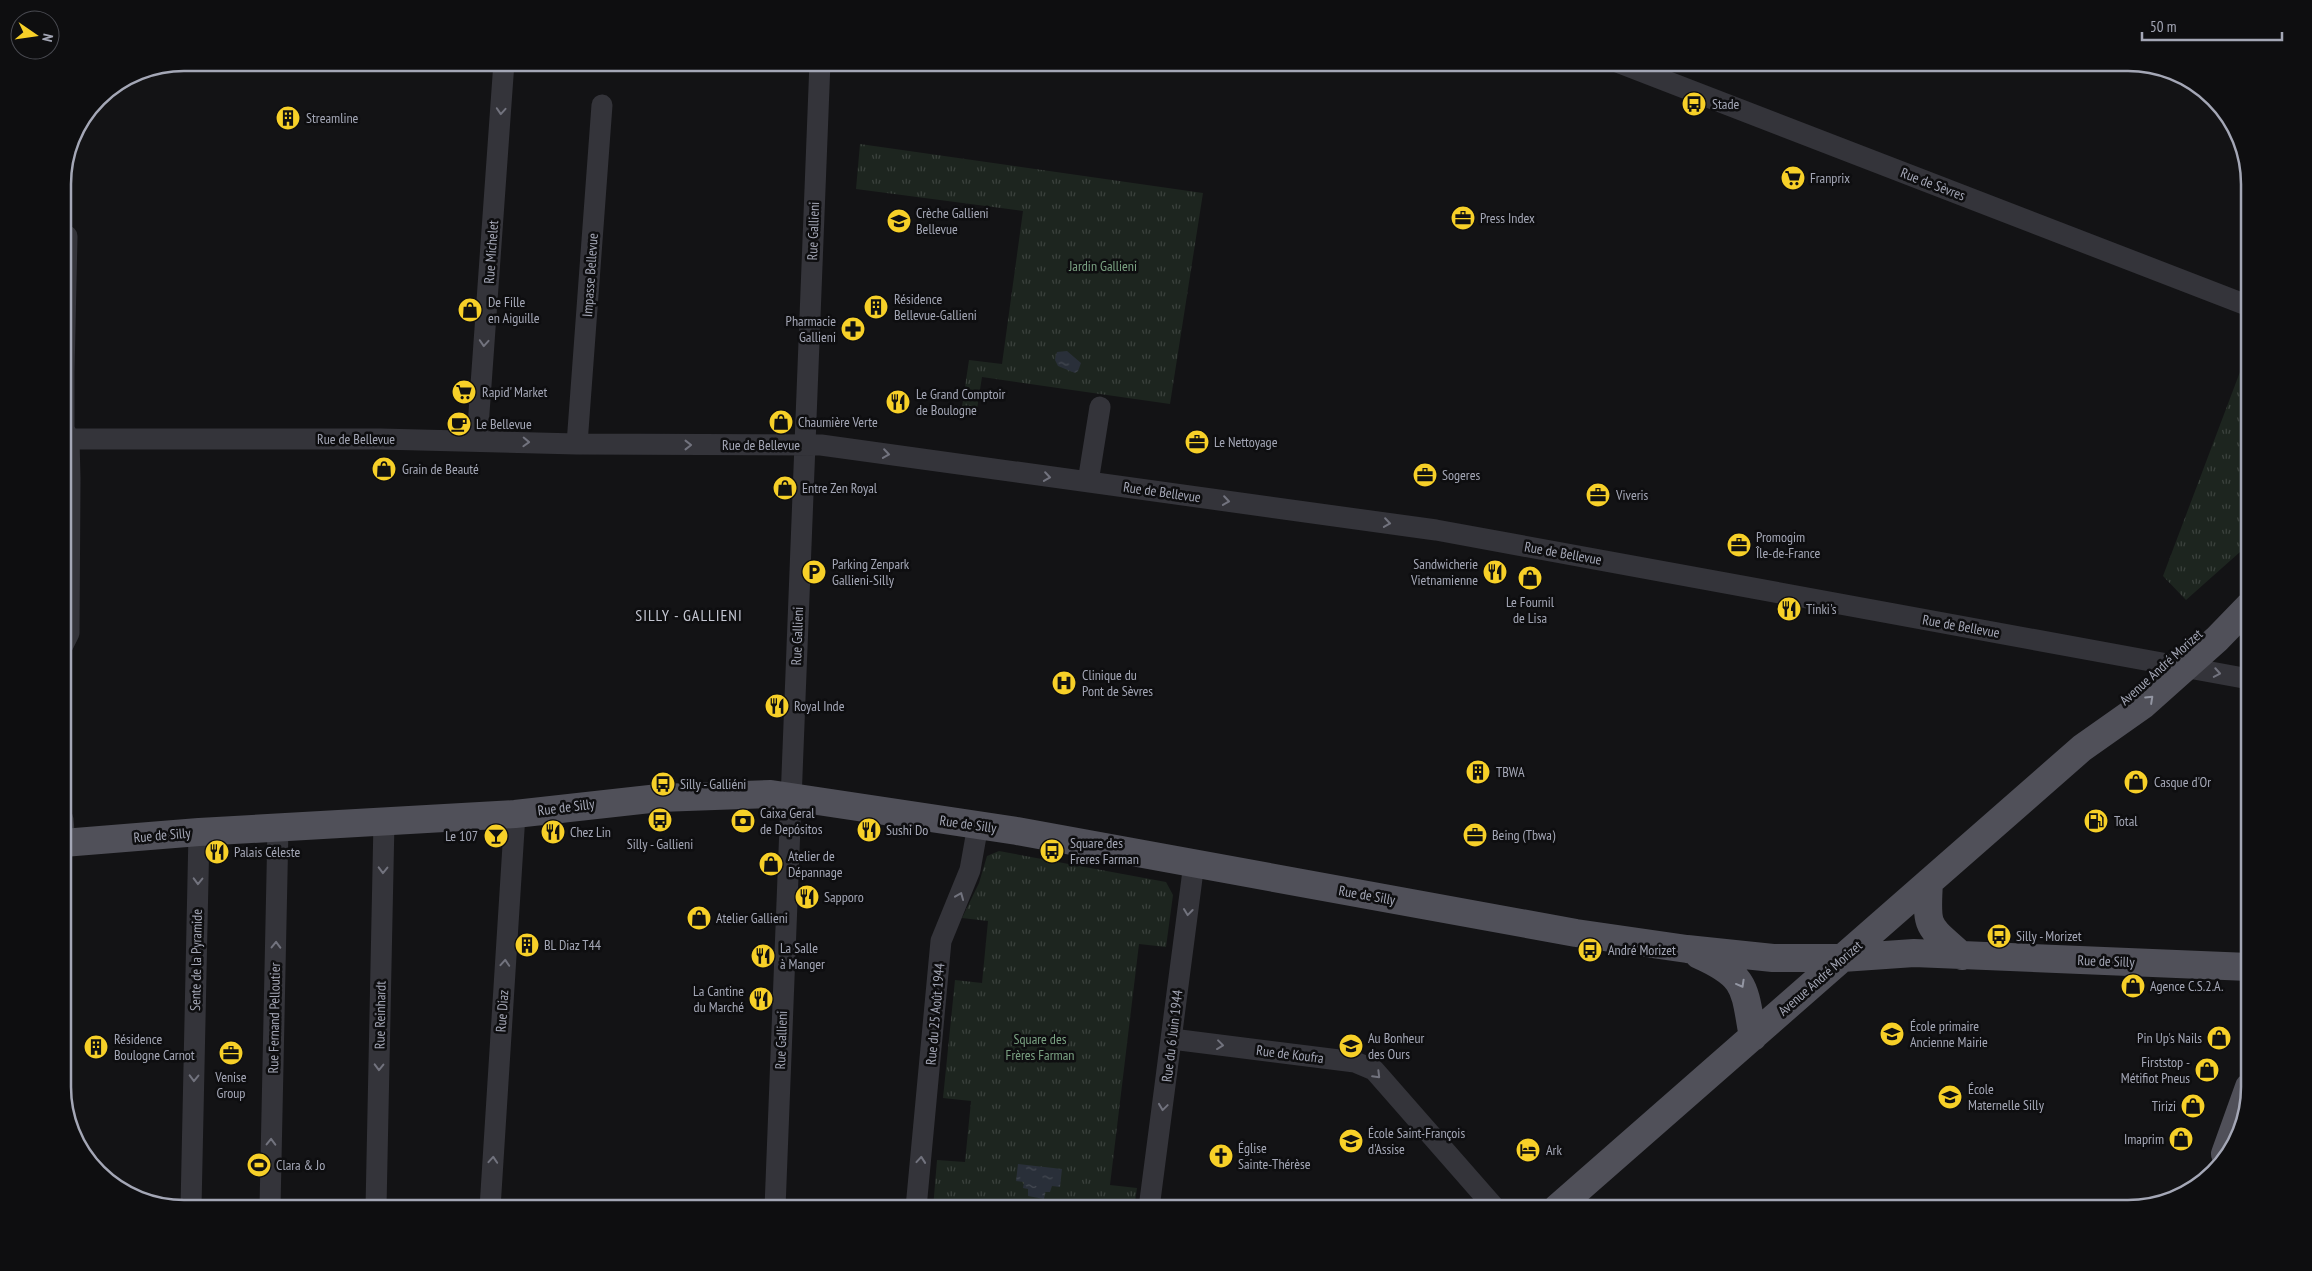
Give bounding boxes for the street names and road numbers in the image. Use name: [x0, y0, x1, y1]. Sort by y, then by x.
street label: Rue de Sèvres: [1898, 163, 1968, 205]
street label: Rue Gallieni: [803, 201, 823, 261]
street label: Rue Michelet: [480, 220, 502, 284]
street label: Impasse Bellevue: [578, 232, 602, 318]
street label: Rue de Bellevue: [317, 430, 395, 448]
street label: Rue de Bellevue: [722, 436, 800, 454]
street label: Rue de Bellevue: [1122, 478, 1202, 506]
street label: Rue de Bellevue: [1523, 537, 1603, 569]
street label: Rue Gallieni: [787, 606, 807, 666]
street label: Rue de Bellevue: [1921, 610, 2001, 642]
street label: Avenue André Morizet: [2116, 625, 2206, 709]
street label: Rue de Silly: [537, 794, 596, 819]
street label: Rue de Silly: [938, 811, 998, 837]
street label: Rue de Silly: [133, 823, 192, 846]
street label: Rue de Silly: [1337, 881, 1397, 909]
street label: Sente de la Pyramide: [186, 909, 206, 1011]
street label: Avenue André Morizet: [1774, 936, 1866, 1019]
street label: Rue de Silly: [2077, 951, 2136, 971]
street label: Rue du 25 Août 1944: [922, 961, 948, 1066]
street label: Rue Fernand Pelloutier: [264, 962, 284, 1074]
street label: Rue Reinhardt: [370, 981, 390, 1049]
street label: Rue du 6 Juin 1944: [1157, 988, 1187, 1083]
street label: Rue Diaz: [492, 989, 512, 1033]
street label: Rue Gallieni: [771, 1010, 791, 1070]
street label: Rue de Koufra: [1255, 1041, 1325, 1067]

